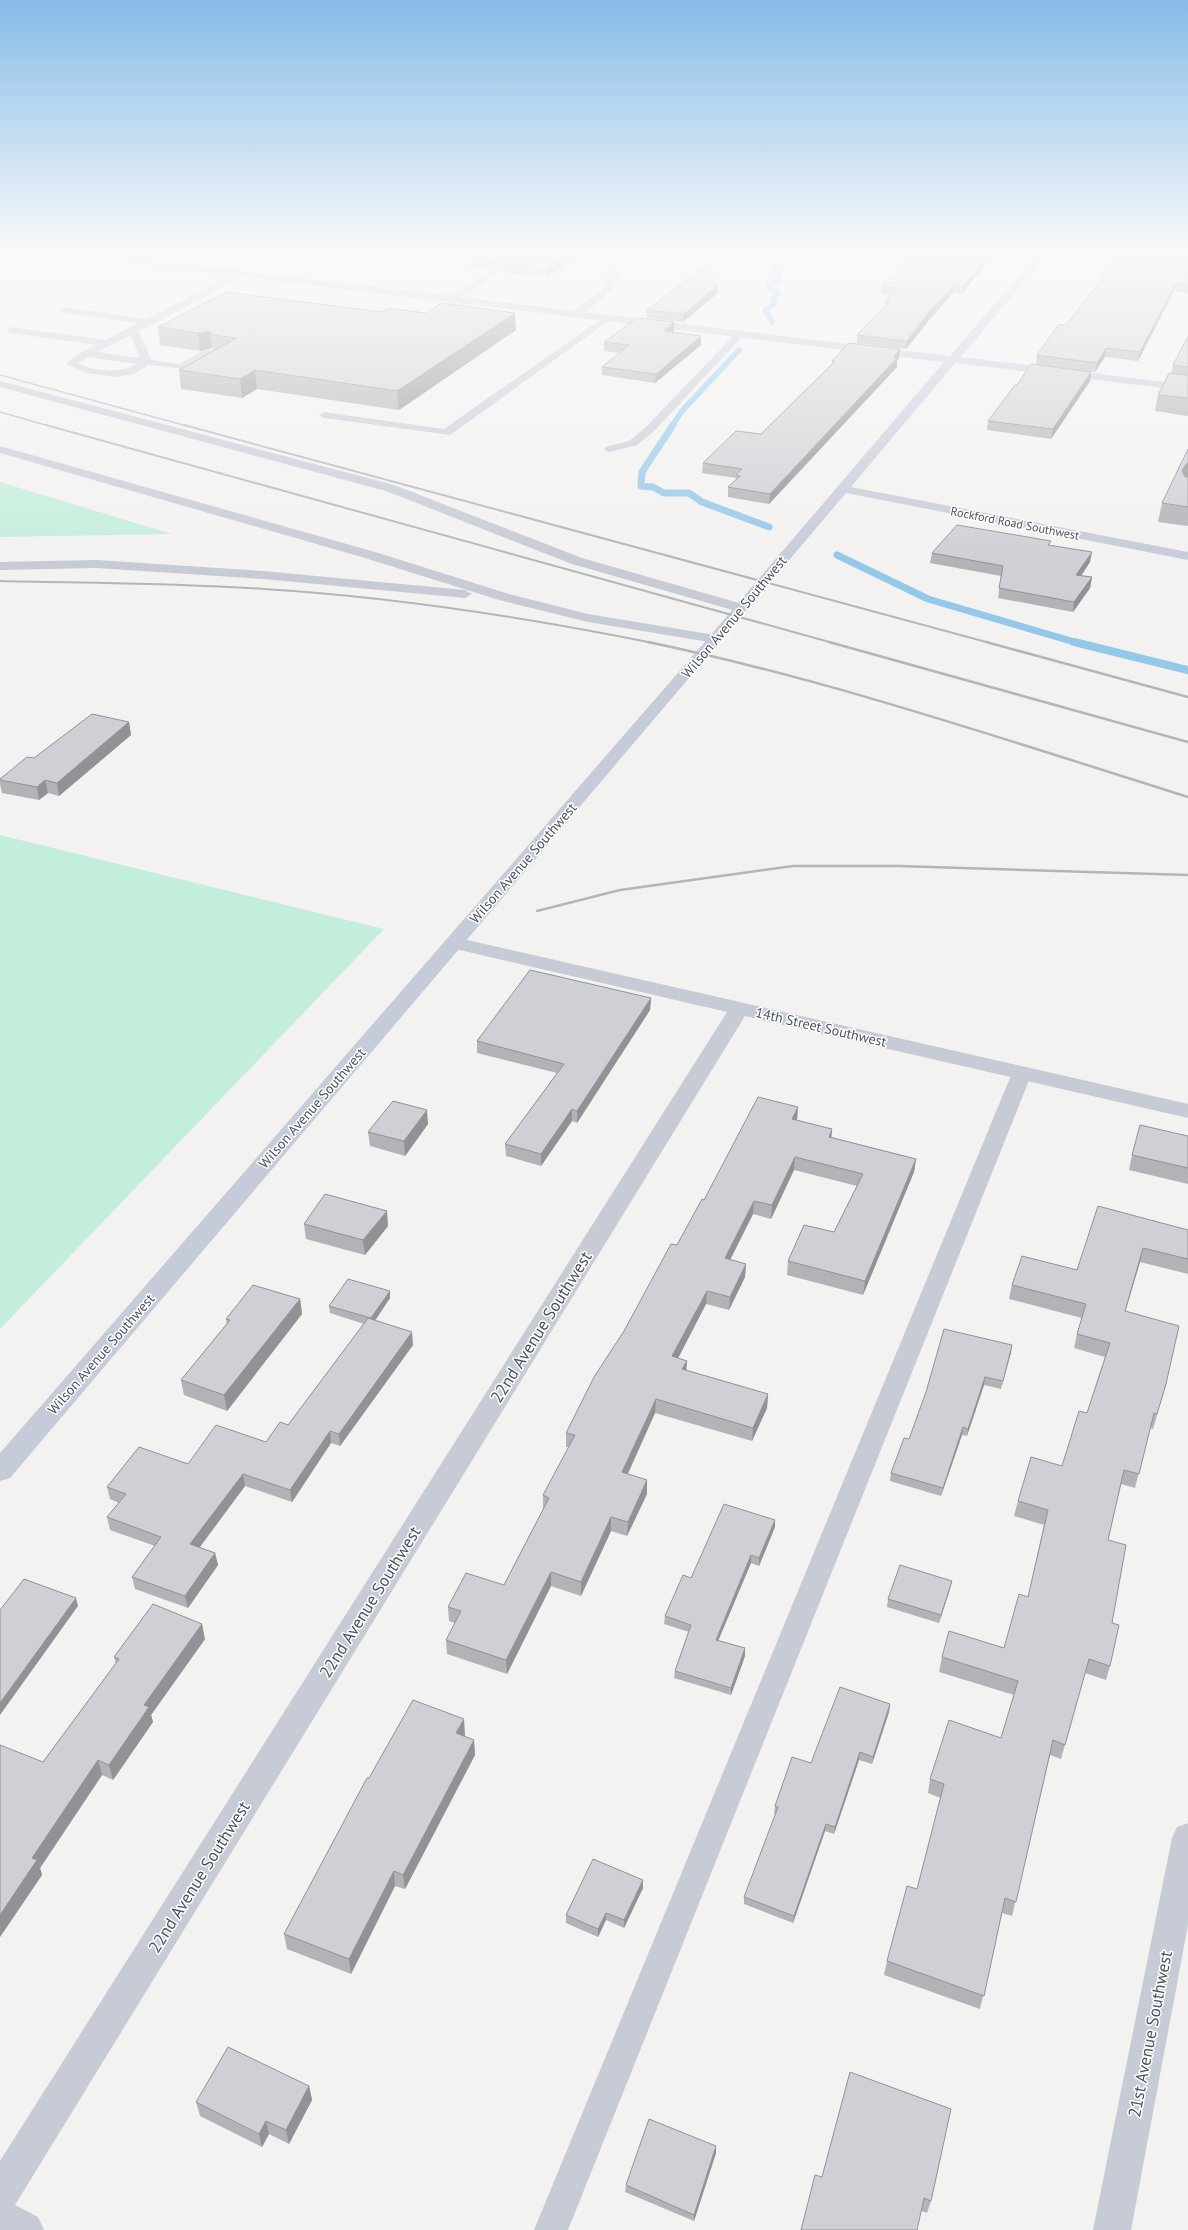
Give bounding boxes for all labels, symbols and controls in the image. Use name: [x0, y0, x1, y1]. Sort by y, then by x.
street label: Rockford Road Southwest: [950, 503, 1080, 543]
street label: Wilson Avenue Southwest: [678, 552, 791, 682]
street label: Wilson Avenue Southwest: [466, 799, 580, 927]
street label: 14th Street Southwest: [754, 1003, 888, 1051]
street label: Wilson Avenue Southwest: [255, 1044, 369, 1172]
street label: 22nd Avenue Southwest: [485, 1247, 597, 1407]
street label: Wilson Avenue Southwest: [44, 1290, 158, 1418]
street label: 22nd Avenue Southwest: [314, 1522, 426, 1682]
street label: 22nd Avenue Southwest: [143, 1797, 255, 1957]
street label: 21st Avenue Southwest: [1123, 1949, 1177, 2119]

